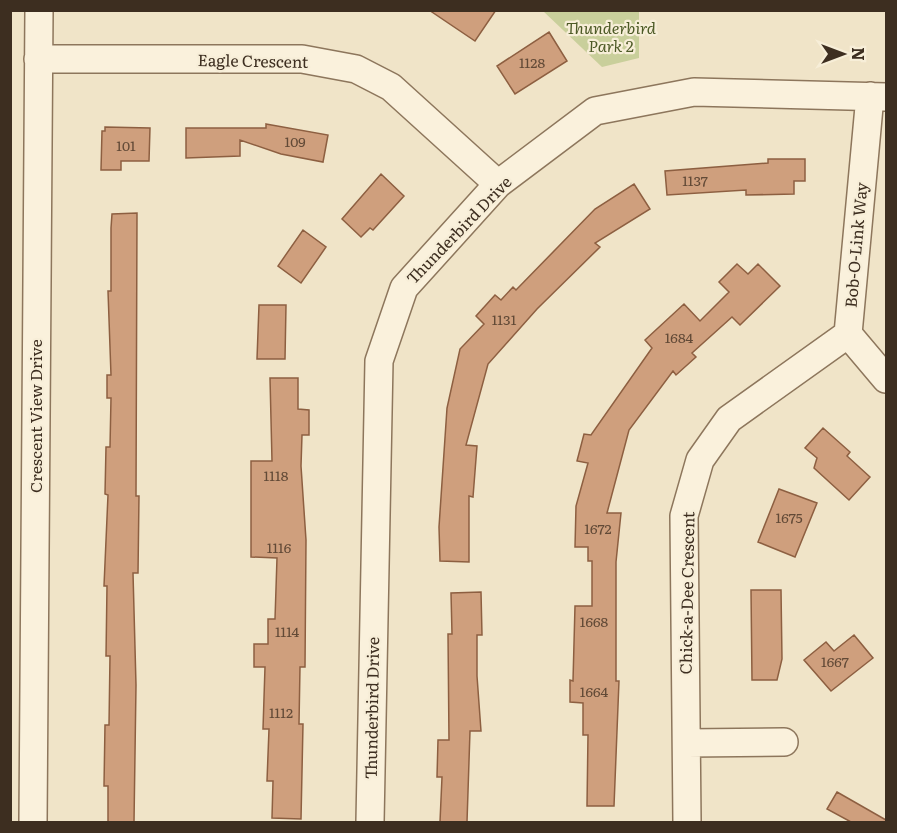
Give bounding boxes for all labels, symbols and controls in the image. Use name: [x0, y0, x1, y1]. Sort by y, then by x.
park label: Thunderbird Park 2: [566, 15, 657, 57]
north arrow: [813, 24, 873, 84]
street label: Eagle Crescent: [197, 47, 309, 73]
text: N: [847, 47, 871, 61]
house number: 1128: [519, 52, 545, 72]
house number: 109: [284, 131, 306, 151]
house number: 101: [116, 135, 136, 155]
street label: Thunderbird Drive: [400, 170, 516, 289]
house number: 1137: [682, 170, 708, 190]
street label: Bob-O-Link Way: [838, 180, 873, 309]
house number: 1131: [492, 309, 517, 329]
house number: 1684: [665, 327, 694, 347]
street label: Crescent View Drive: [23, 339, 47, 493]
house number: 1118: [264, 465, 289, 485]
house number: 1675: [775, 507, 803, 527]
street label: Chick-a-Dee Crescent: [673, 511, 699, 675]
house number: 1672: [584, 518, 612, 538]
house number: 1116: [267, 537, 292, 557]
house number: 1668: [580, 611, 609, 631]
house number: 1114: [275, 621, 299, 641]
street label: Thunderbird Drive: [358, 637, 384, 779]
house number: 1667: [821, 651, 849, 671]
house number: 1664: [580, 681, 609, 701]
house number: 1112: [269, 702, 293, 722]

